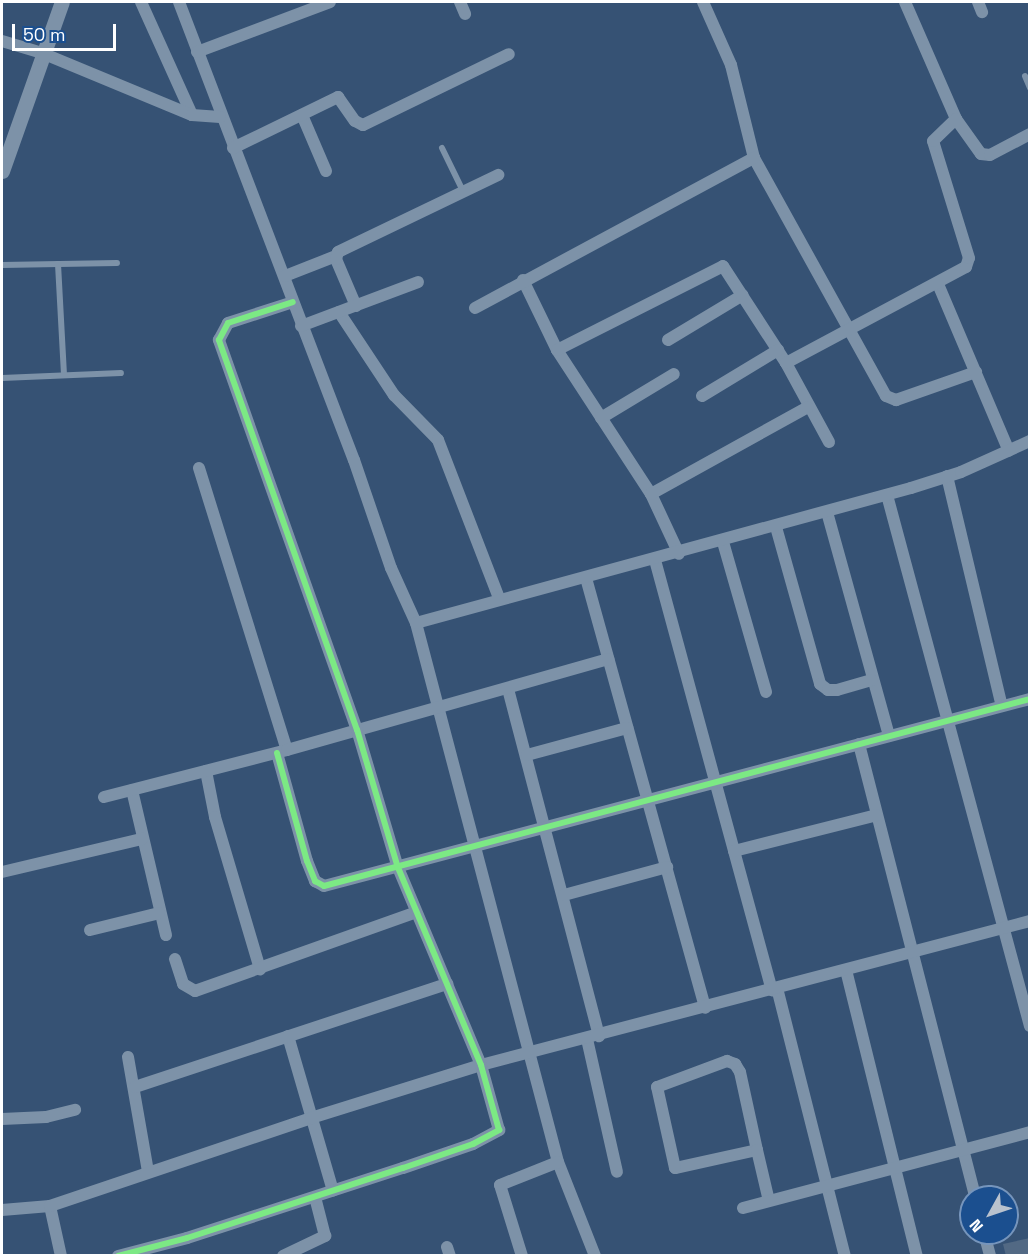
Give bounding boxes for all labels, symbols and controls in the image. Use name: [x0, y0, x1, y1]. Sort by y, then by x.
scale bar: [15, 12, 118, 50]
text: 50 m: [23, 23, 65, 46]
north arrow: [959, 1185, 1019, 1245]
text: N: [965, 1215, 988, 1236]

